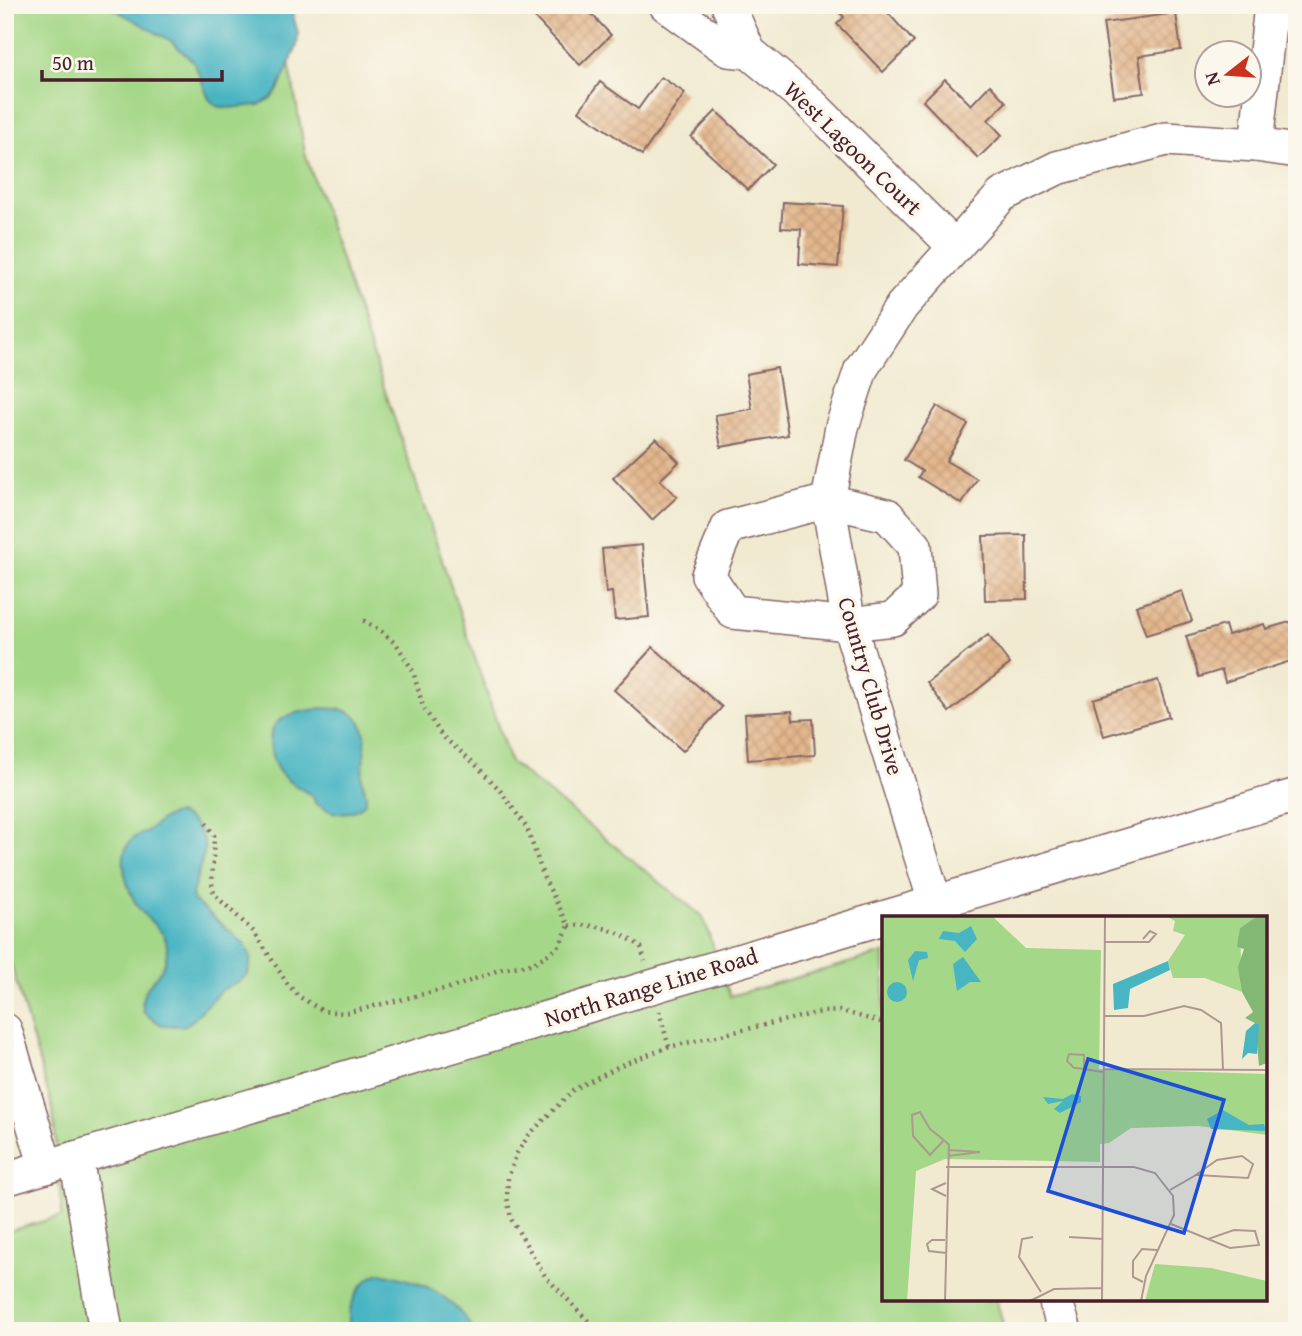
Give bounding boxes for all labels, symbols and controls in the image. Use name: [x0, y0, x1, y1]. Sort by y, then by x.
scale bar: [42, 38, 222, 82]
north arrow: [1194, 38, 1264, 108]
text: 50 m: [52, 47, 94, 78]
text: N: [1196, 69, 1227, 89]
street label: West Lagoon Court: [777, 73, 930, 222]
street label: Country Club Drive: [830, 593, 913, 779]
inset map: [882, 916, 1267, 1301]
street label: North Range Line Road: [540, 938, 762, 1035]

